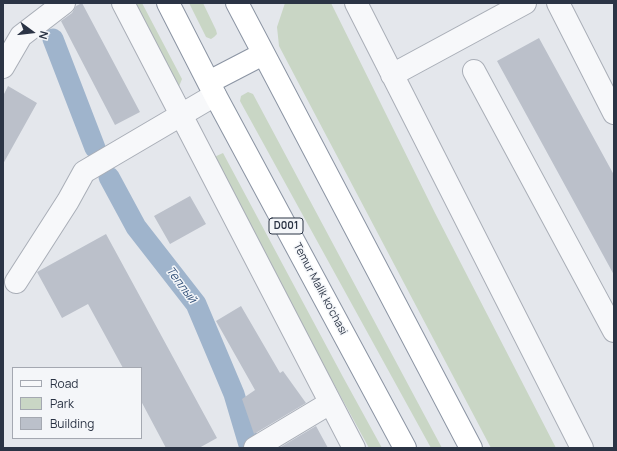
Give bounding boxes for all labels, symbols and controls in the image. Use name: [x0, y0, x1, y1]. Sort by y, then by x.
north arrow: [12, 12, 52, 52]
text: N: [36, 29, 52, 41]
road number: D001: [269, 218, 303, 234]
street label: Temur Malik ko'chasi: [290, 241, 350, 337]
water label: Теплый: [163, 264, 199, 306]
legend: [12, 367, 142, 439]
text: Road: [50, 375, 78, 392]
text: Park: [50, 395, 74, 412]
text: Building: [50, 415, 94, 432]

